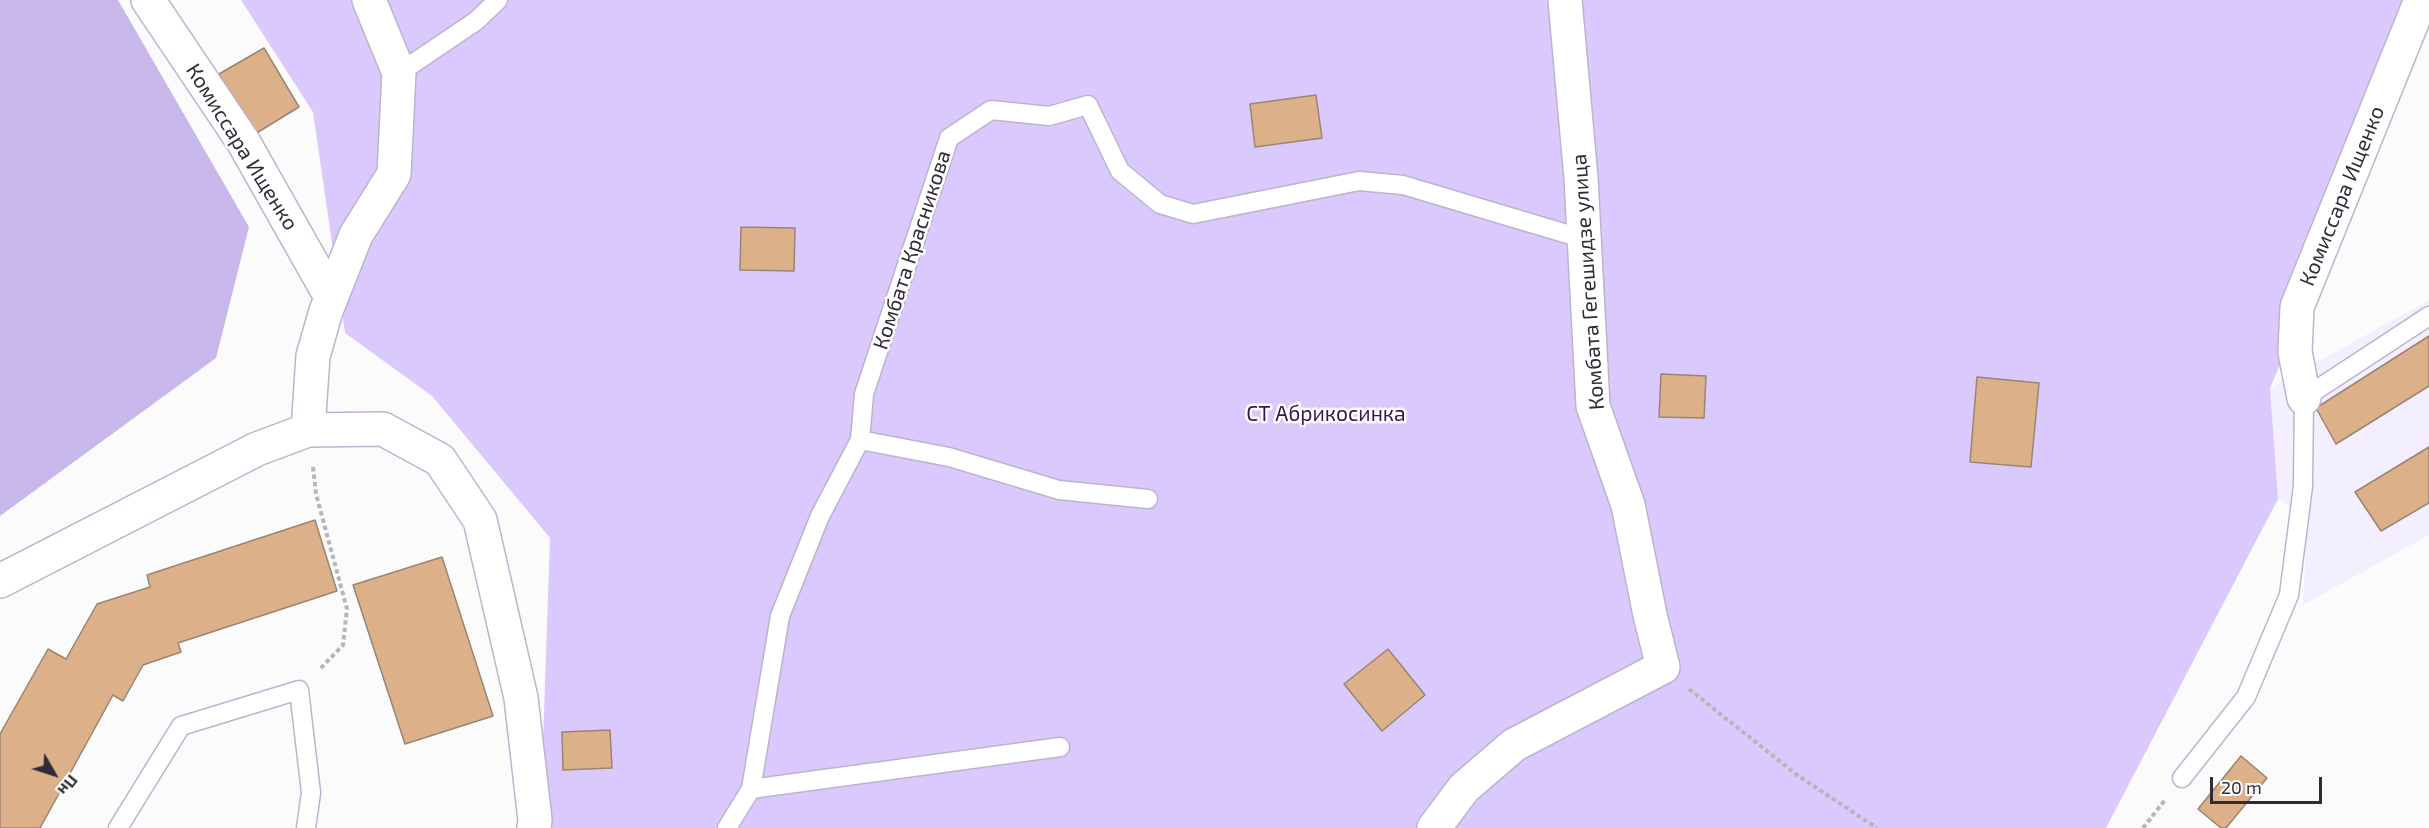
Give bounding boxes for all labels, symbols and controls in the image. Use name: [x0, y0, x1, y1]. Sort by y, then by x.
street label: Комиссара Ищенко: [181, 59, 303, 235]
street label: Комиссара Ищенко: [2294, 102, 2390, 290]
street label: Комбата Красникова: [868, 147, 956, 353]
street label: Комбата Гегешидзе улица: [1566, 153, 1610, 411]
park label: СТ Абрикосинка: [1246, 401, 1406, 427]
north arrow: [24, 744, 84, 804]
scale bar: [2213, 765, 2326, 803]
text: Пн: [54, 772, 82, 800]
text: 20 m: [2221, 776, 2262, 798]

